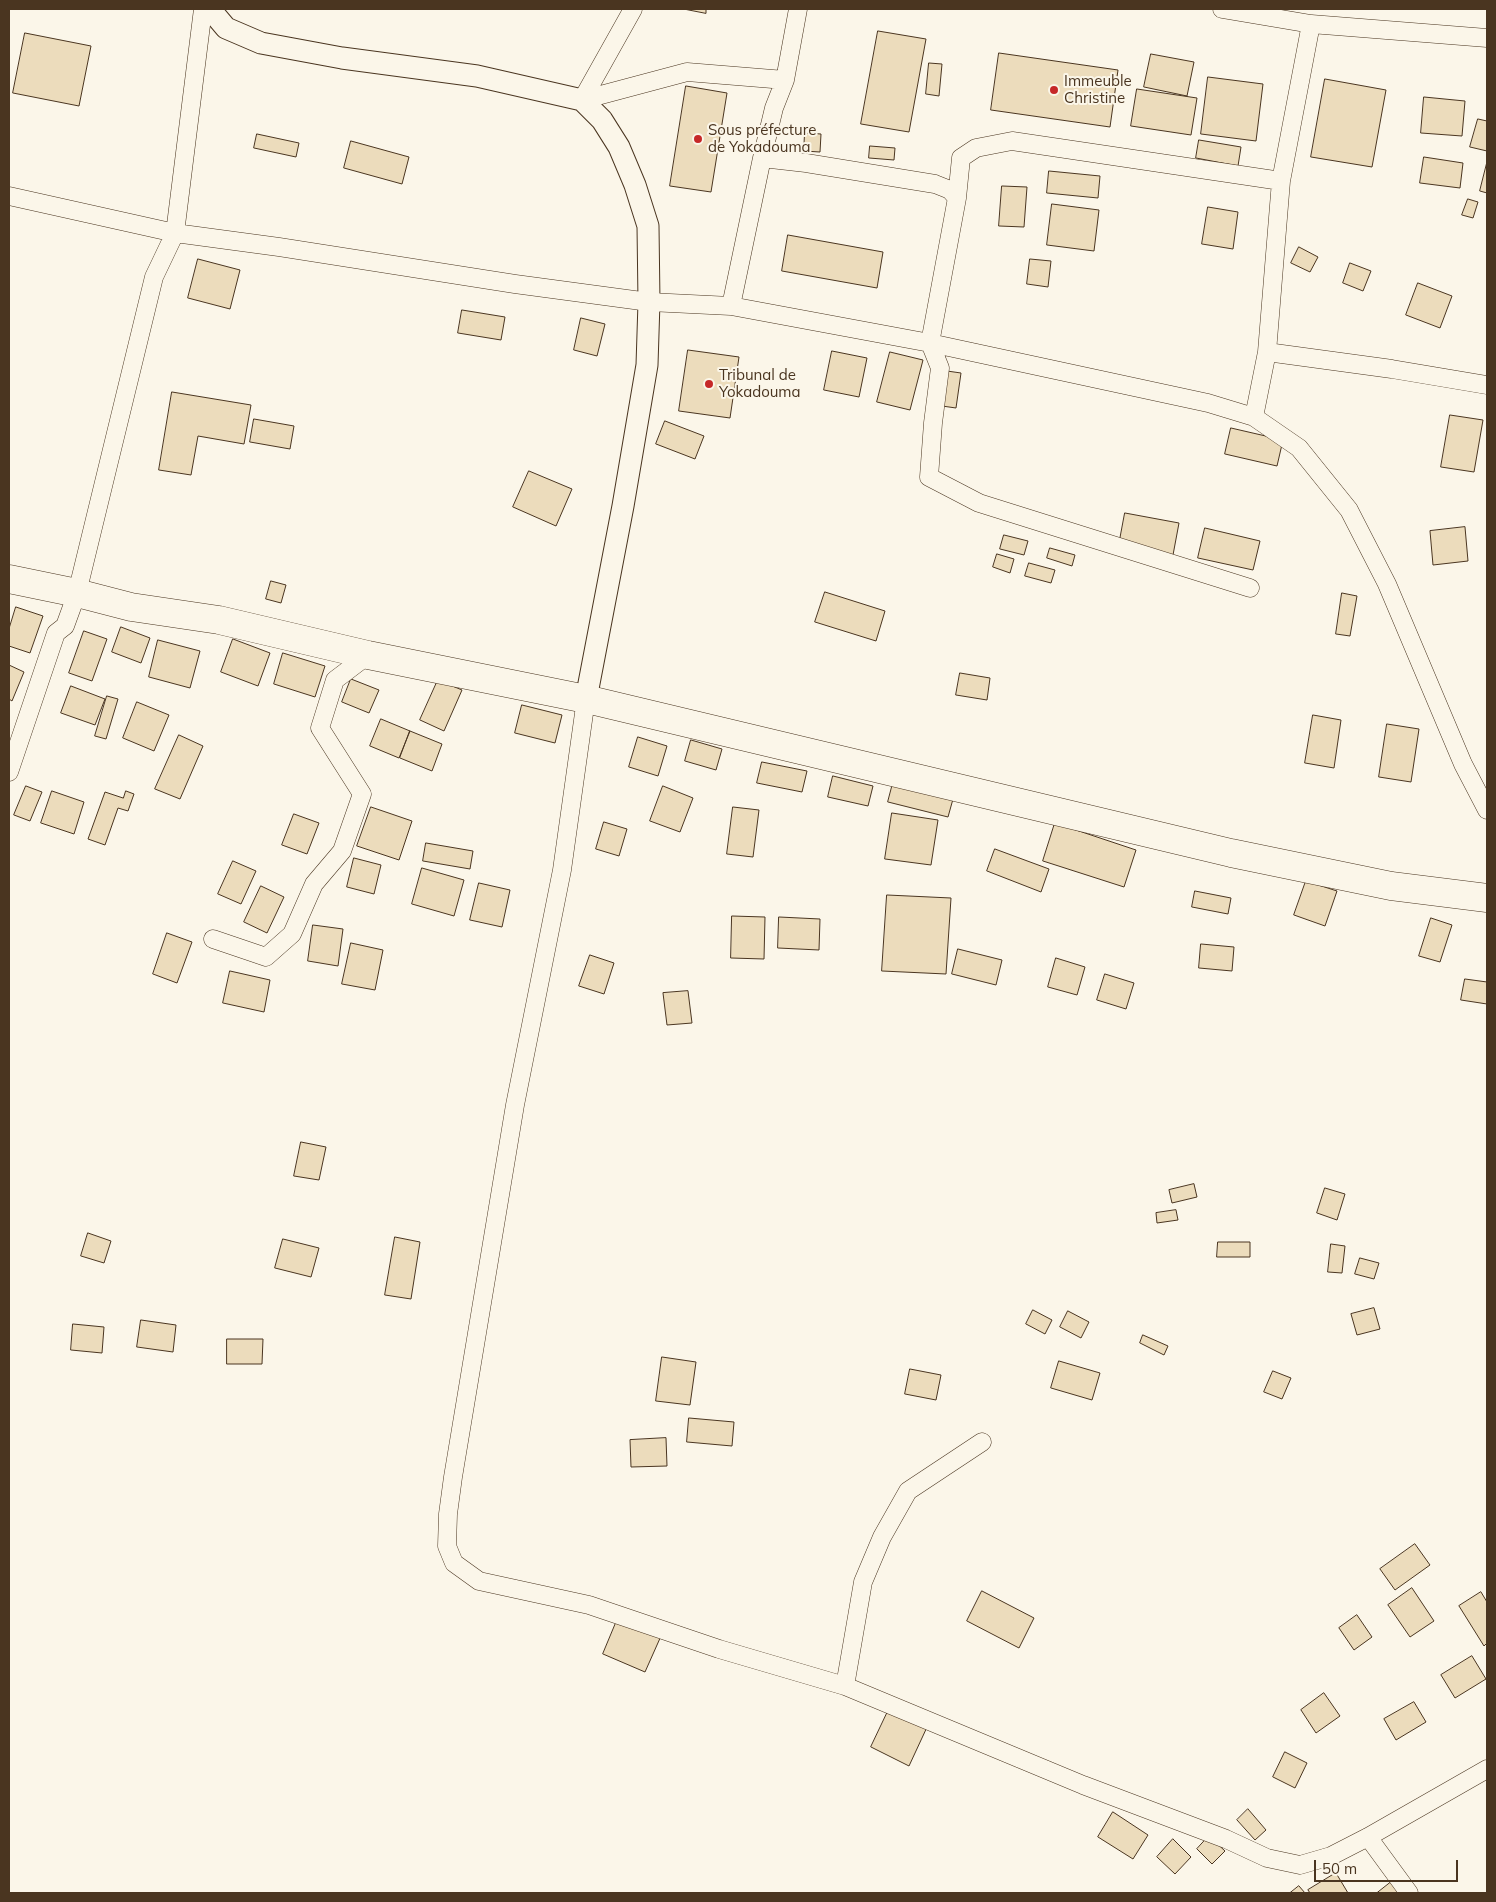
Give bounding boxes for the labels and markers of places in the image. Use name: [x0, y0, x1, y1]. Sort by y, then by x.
place label: Immeuble Christine: [1064, 72, 1132, 107]
marker: Immeuble Christine: [1048, 84, 1060, 96]
place label: Sous préfecture de Yokadouma: [708, 121, 816, 156]
marker: Sous préfecture de Yokadouma: [692, 133, 704, 145]
place label: Tribunal de Yokadouma: [719, 366, 801, 401]
marker: Tribunal de Yokadouma: [703, 378, 715, 390]

